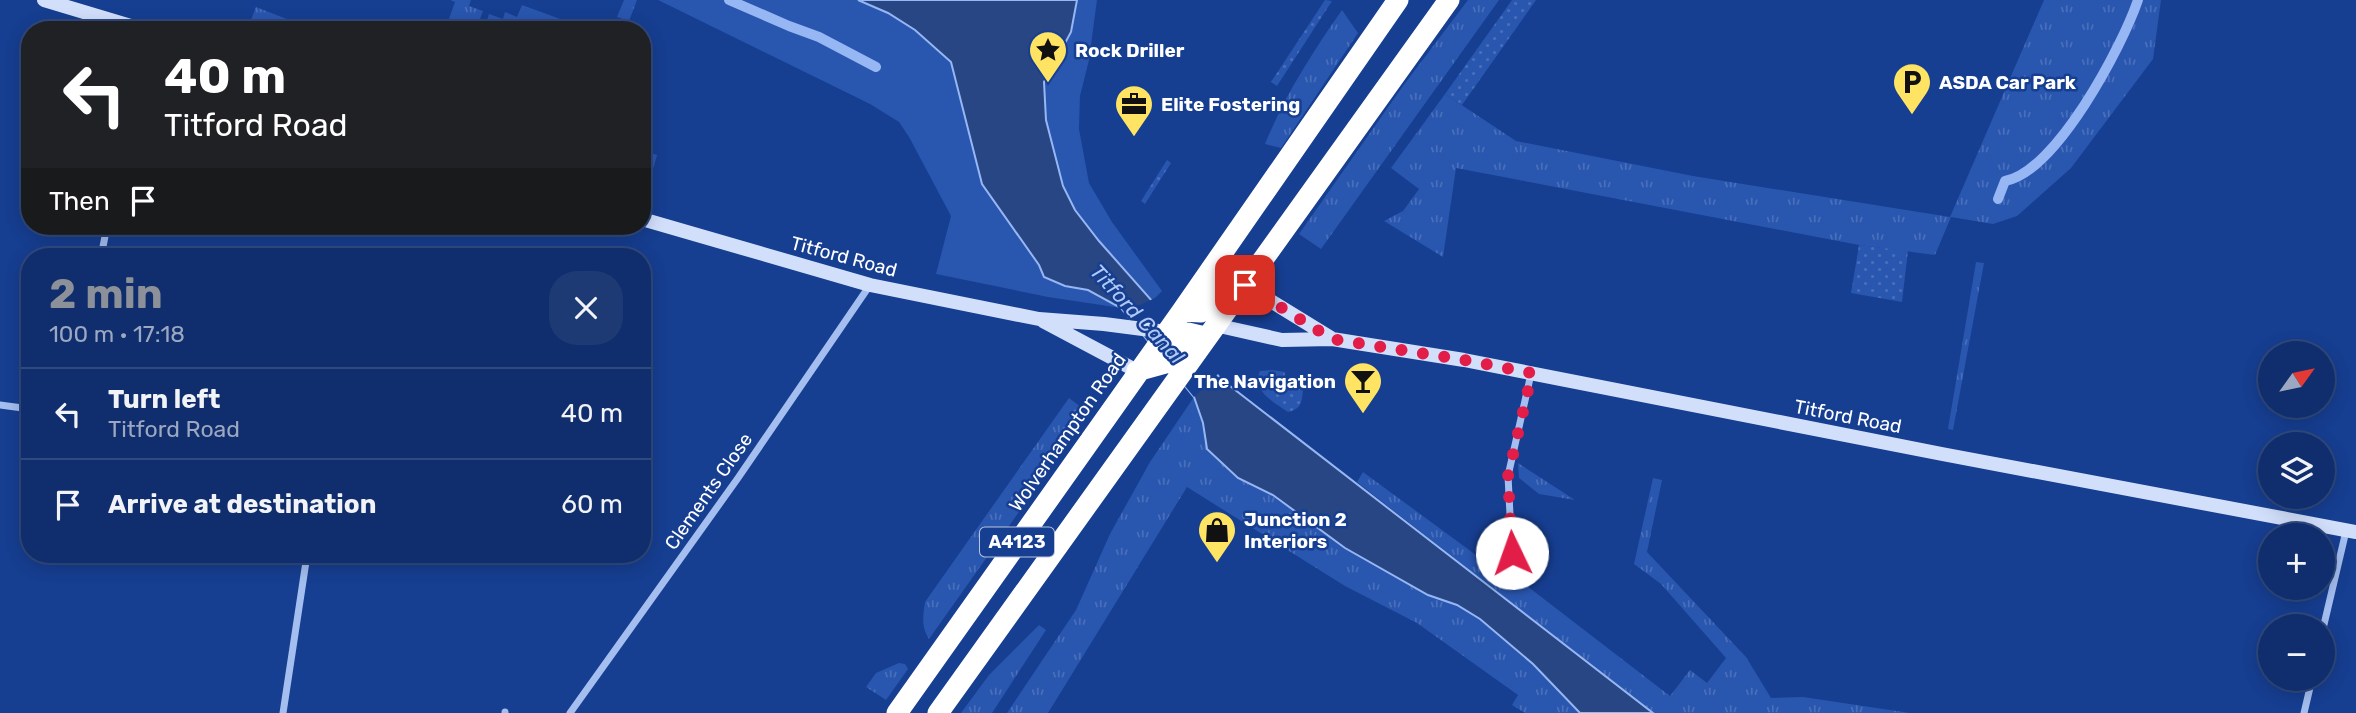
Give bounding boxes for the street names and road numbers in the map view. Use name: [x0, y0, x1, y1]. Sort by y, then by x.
street label: Titford Road: [788, 231, 900, 282]
street label: Wolverhampton Road: [1004, 349, 1131, 516]
street label: Titford Road: [1792, 395, 1904, 438]
street label: Clements Close: [660, 429, 757, 554]
road number: A4123: [980, 528, 1054, 556]

